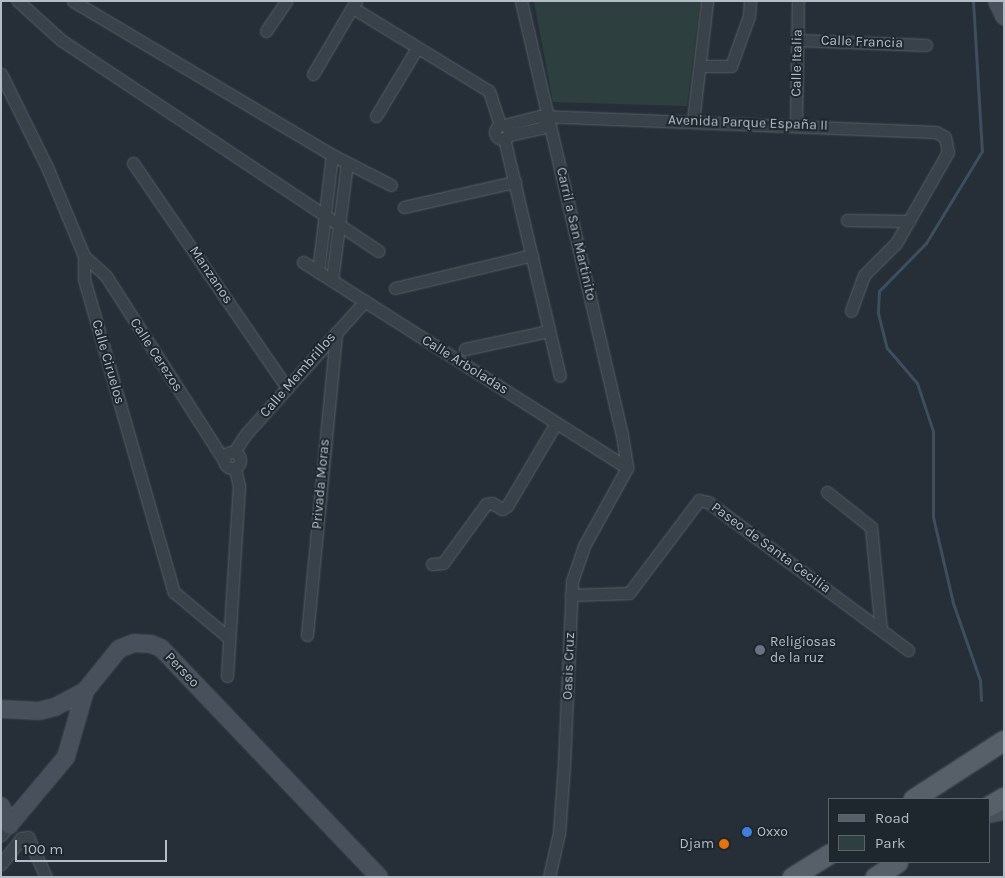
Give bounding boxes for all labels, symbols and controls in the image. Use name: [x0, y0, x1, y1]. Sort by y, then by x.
street label: Calle Italia: [788, 29, 806, 97]
street label: Calle Francia: [821, 32, 903, 52]
street label: Avenida Parque España II: [668, 112, 828, 134]
street label: Carril a San Martinito: [552, 166, 600, 302]
street label: Manzanos: [186, 243, 236, 307]
street label: Calle Cerezos: [126, 315, 186, 395]
street label: Calle Ciruelos: [88, 318, 128, 406]
street label: Calle Membrillos: [257, 329, 339, 421]
street label: Calle Arboladas: [419, 332, 511, 398]
street label: Privada Moras: [309, 438, 333, 530]
street label: Paseo de Santa Cecilia: [708, 499, 834, 597]
street label: Oasis Cruz: [559, 632, 579, 700]
place label: Religiosas de la ruz: [770, 634, 836, 666]
marker: Religiosas de la ruz: [754, 644, 766, 656]
street label: Perseo: [161, 649, 203, 691]
legend: [828, 798, 990, 863]
text: Road: [875, 809, 910, 827]
place label: Oxxo: [757, 824, 788, 840]
marker: Oxxo: [741, 826, 753, 838]
scale bar: [18, 830, 170, 862]
text: Park: [875, 834, 905, 852]
place label: Djam: [680, 836, 714, 852]
marker: Djam: [718, 838, 730, 850]
text: 100 m: [23, 840, 63, 858]

